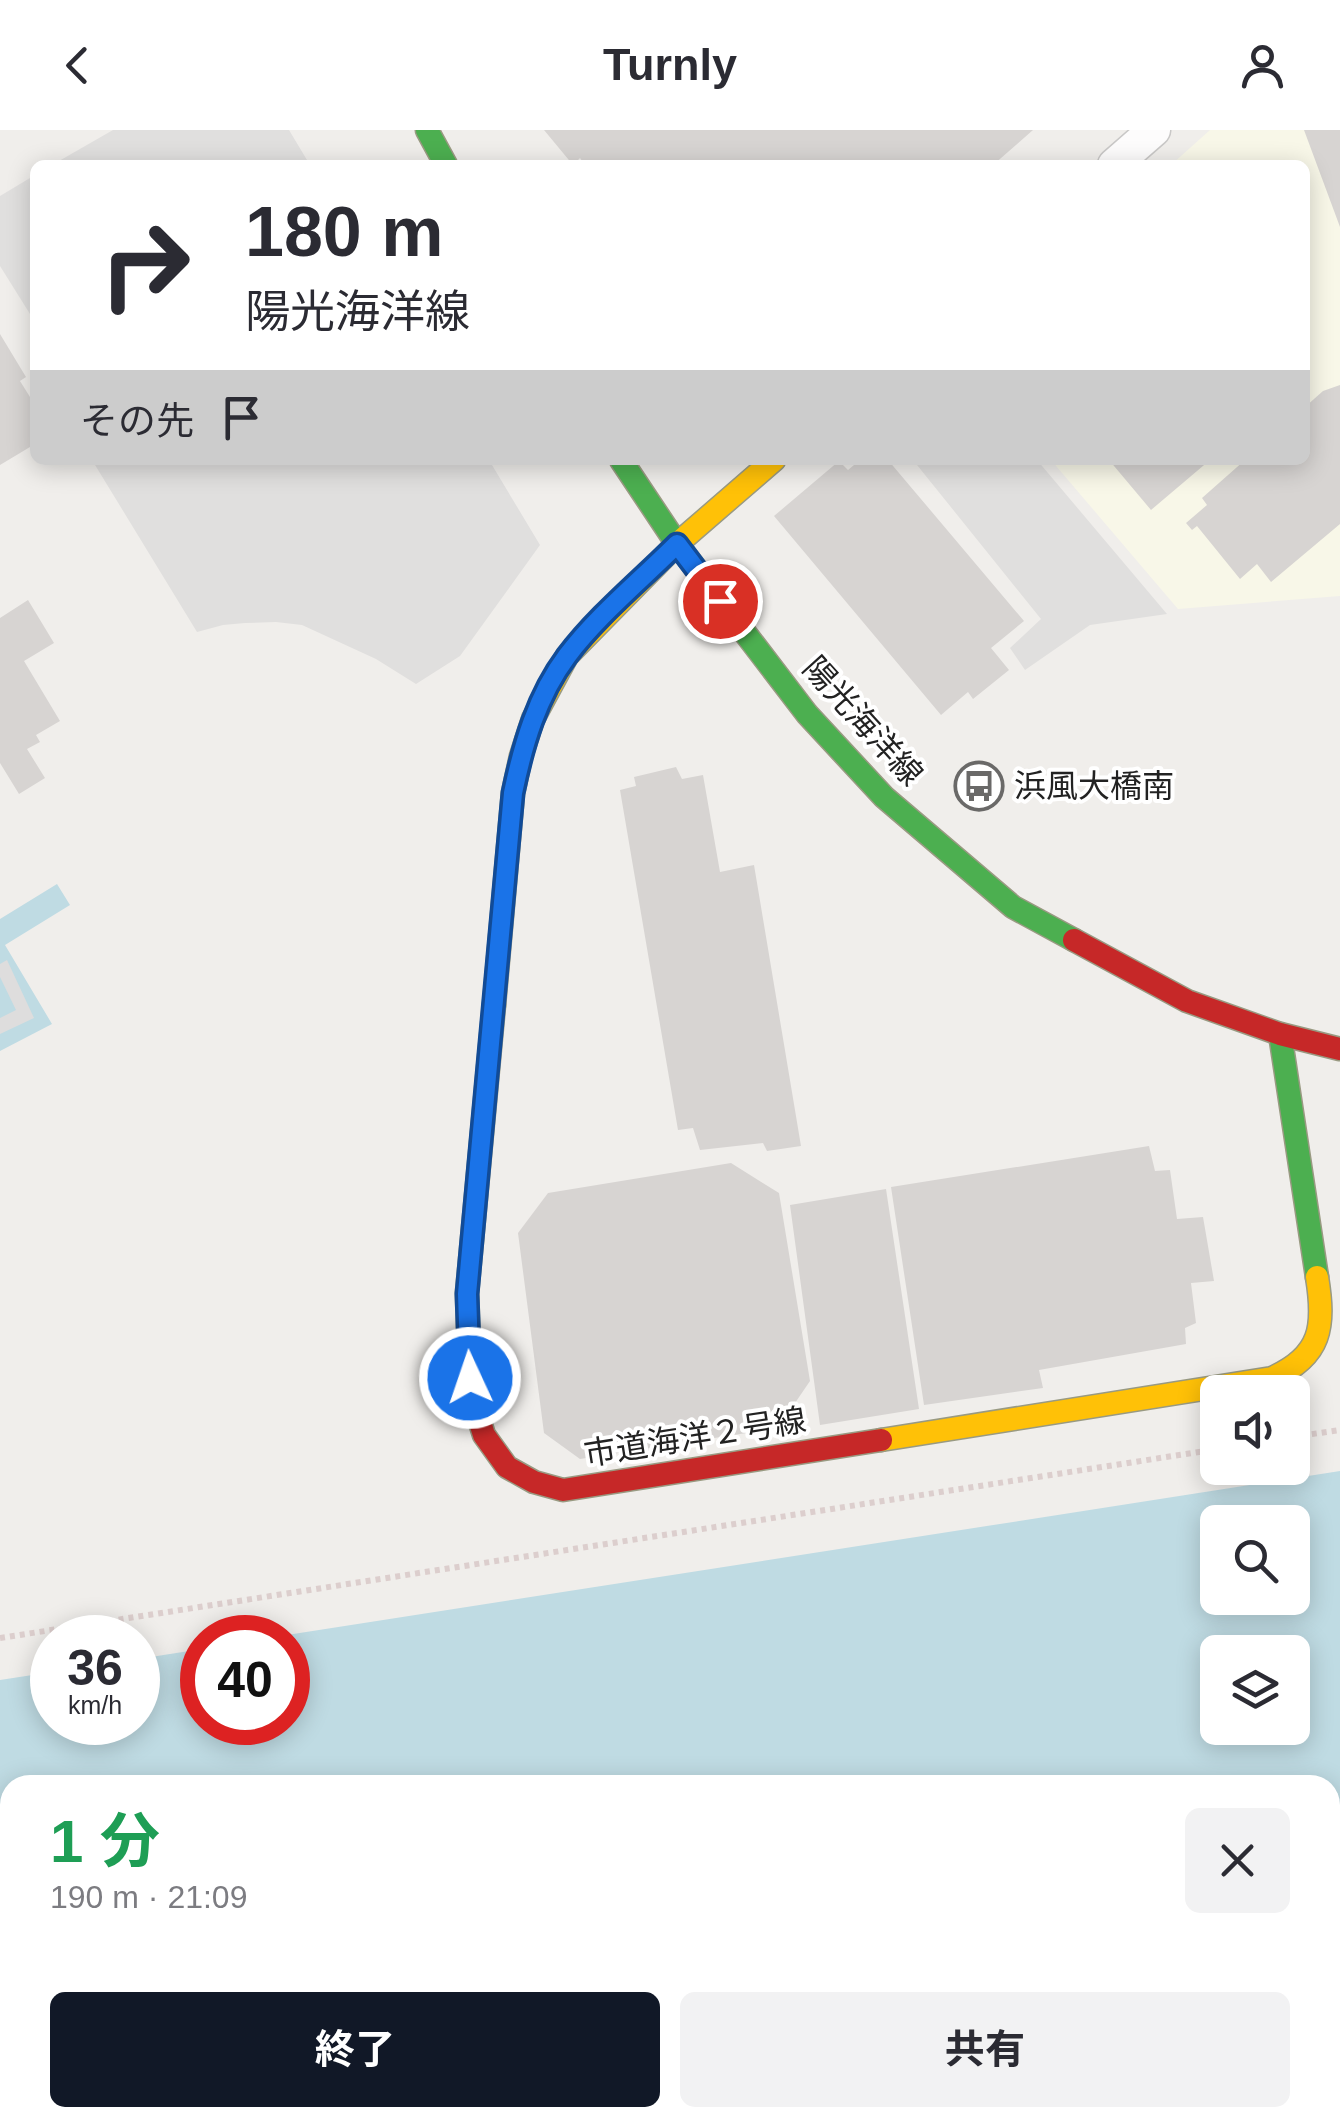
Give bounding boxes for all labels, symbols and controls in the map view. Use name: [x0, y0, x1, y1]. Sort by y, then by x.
icon: back: [50, 38, 105, 93]
icon: person: [1235, 38, 1290, 93]
text: Turnly: [603, 39, 737, 90]
text: 180 m: [245, 193, 443, 271]
icon: right: [80, 200, 210, 330]
text: 陽光海洋線: [245, 286, 470, 337]
icon: arrive: [214, 390, 269, 445]
text: その先: [80, 400, 194, 442]
pin: [678, 559, 763, 644]
icon: arrive: [693, 574, 748, 629]
street label: 陽光海洋線: [796, 649, 930, 793]
bus stop icon: 浜風大橋南: [953, 760, 1005, 812]
place label: 浜風大橋南: [1014, 768, 1174, 804]
position arrow: [418, 1326, 522, 1430]
map controls: [1200, 1375, 1310, 1745]
button: sound: [1200, 1375, 1310, 1485]
street label: 市道海洋２号線: [582, 1402, 808, 1472]
button: search: [1200, 1505, 1310, 1615]
speed limit sign: 40: [180, 1615, 310, 1745]
button: layers: [1200, 1635, 1310, 1745]
text: 36: [67, 1640, 123, 1696]
text: km/h: [68, 1691, 122, 1719]
text: 1 分: [50, 1808, 160, 1875]
button: close: [1185, 1808, 1290, 1913]
text: 190 m · 21:09: [50, 1879, 247, 1915]
button: 終了: [50, 1992, 660, 2107]
button: 共有: [680, 1992, 1290, 2107]

